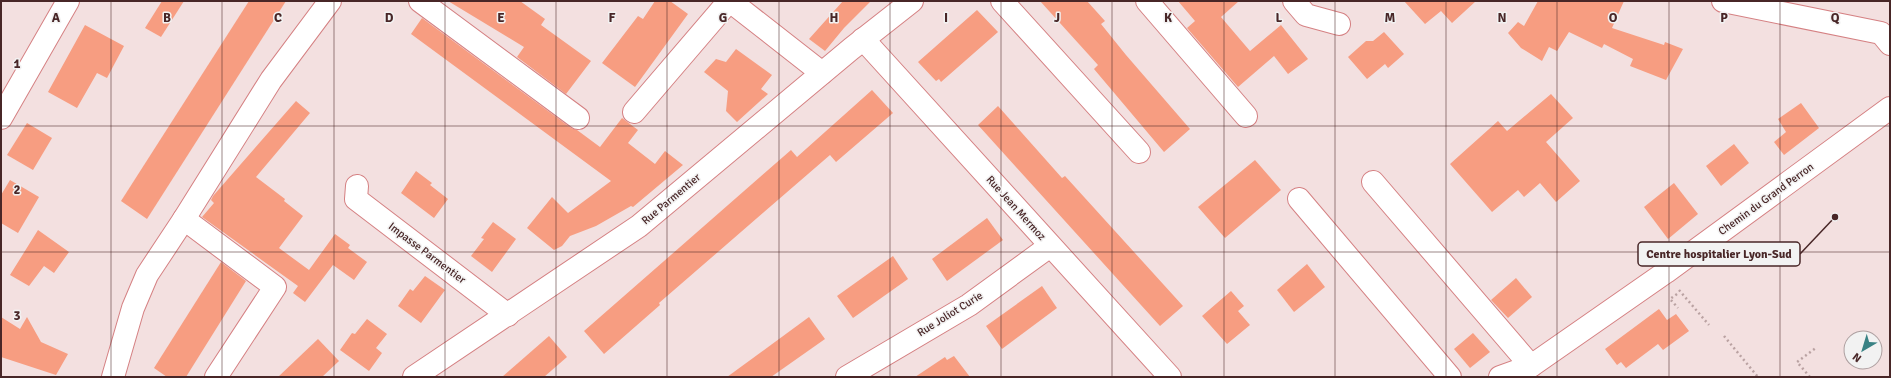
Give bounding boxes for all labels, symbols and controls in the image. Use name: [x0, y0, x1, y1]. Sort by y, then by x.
text: A: [52, 10, 61, 26]
text: B: [163, 10, 171, 26]
text: C: [274, 10, 282, 26]
text: D: [385, 10, 394, 26]
text: E: [497, 10, 505, 26]
text: F: [609, 10, 616, 26]
text: G: [719, 10, 727, 26]
text: H: [830, 10, 838, 26]
text: I: [944, 10, 948, 26]
text: J: [1054, 10, 1060, 26]
text: K: [1164, 10, 1172, 26]
text: L: [1276, 10, 1283, 26]
text: M: [1385, 10, 1396, 26]
text: N: [1497, 10, 1507, 26]
text: O: [1609, 10, 1618, 26]
text: P: [1720, 10, 1728, 26]
text: Q: [1831, 10, 1840, 26]
text: 1: [13, 56, 21, 72]
street label: Chemin du Grand Perron: [1716, 160, 1816, 238]
street label: Rue Parmentier: [639, 171, 703, 227]
street label: Rue Jean Mermoz: [984, 173, 1048, 243]
text: 2: [13, 182, 21, 198]
street label: Impasse Parmentier: [386, 220, 468, 286]
callout: Centre hospitalier Lyon-Sud: [1638, 242, 1800, 266]
text: Centre hospitalier Lyon-Sud: [1646, 247, 1792, 262]
street label: Rue Joliot Curie: [915, 289, 985, 339]
text: 3: [13, 308, 21, 324]
north arrow: [1843, 330, 1883, 370]
text: N: [1850, 350, 1864, 365]

